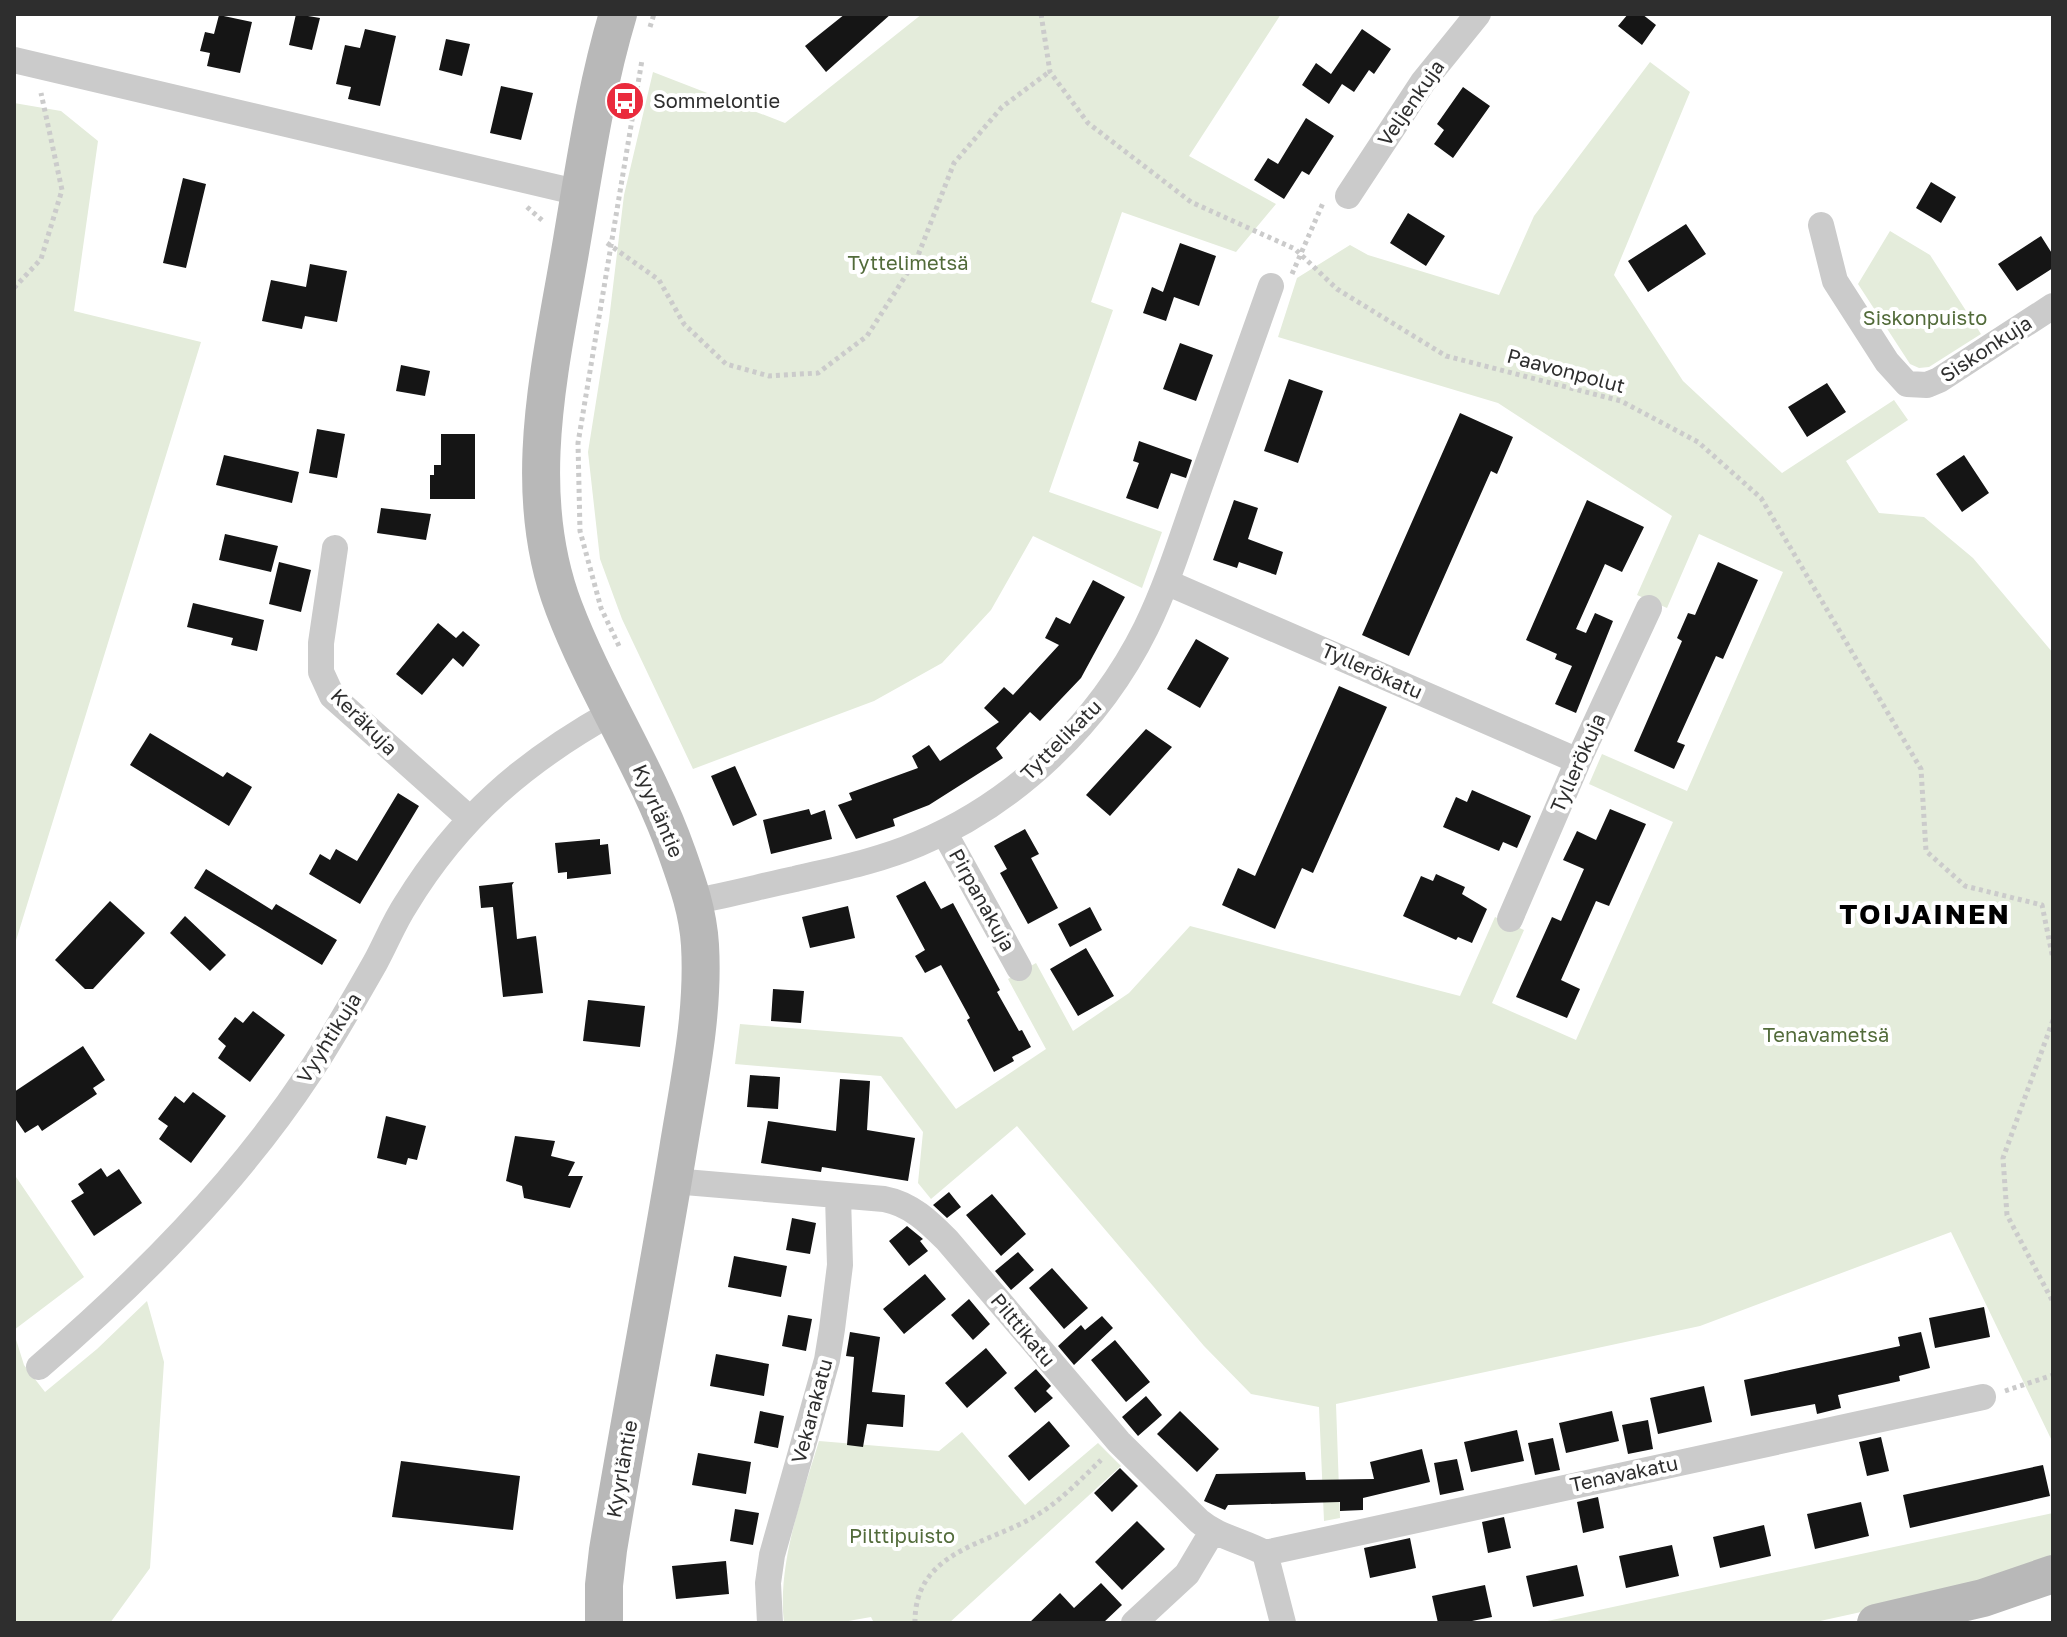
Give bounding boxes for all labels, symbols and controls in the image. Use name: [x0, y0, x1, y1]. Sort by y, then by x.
street label: Veljenkuja: [1372, 55, 1449, 150]
bus stop icon: Sommelontie: [604, 80, 646, 122]
place label: Sommelontie: [653, 88, 780, 112]
park label: Tyttelimetsä: [848, 250, 968, 274]
park label: Siskonpuisto: [1863, 305, 1987, 329]
street label: Siskonkuja: [1935, 310, 2036, 387]
street label: Paavonpolut: [1505, 343, 1628, 397]
street label: Tyllerökatu: [1318, 637, 1427, 703]
street label: Keräkuja: [327, 683, 403, 759]
street label: Tyttelikatu: [1015, 694, 1106, 785]
street label: Tyllerökuja: [1545, 709, 1610, 816]
street label: Kyyrläntie: [629, 761, 689, 861]
street label: Pirpanakuja: [945, 844, 1021, 955]
district label: TOIJAINEN: [1839, 897, 2011, 930]
street label: Vyyhtikuja: [291, 988, 365, 1087]
park label: Tenavametsä: [1763, 1022, 1889, 1046]
street label: Pilttikatu: [986, 1288, 1061, 1371]
street label: Vekarakatu: [786, 1356, 837, 1466]
street label: Kyyrläntie: [601, 1418, 641, 1519]
street label: Tenavakatu: [1568, 1450, 1680, 1496]
park label: Pilttipuisto: [849, 1523, 955, 1547]

